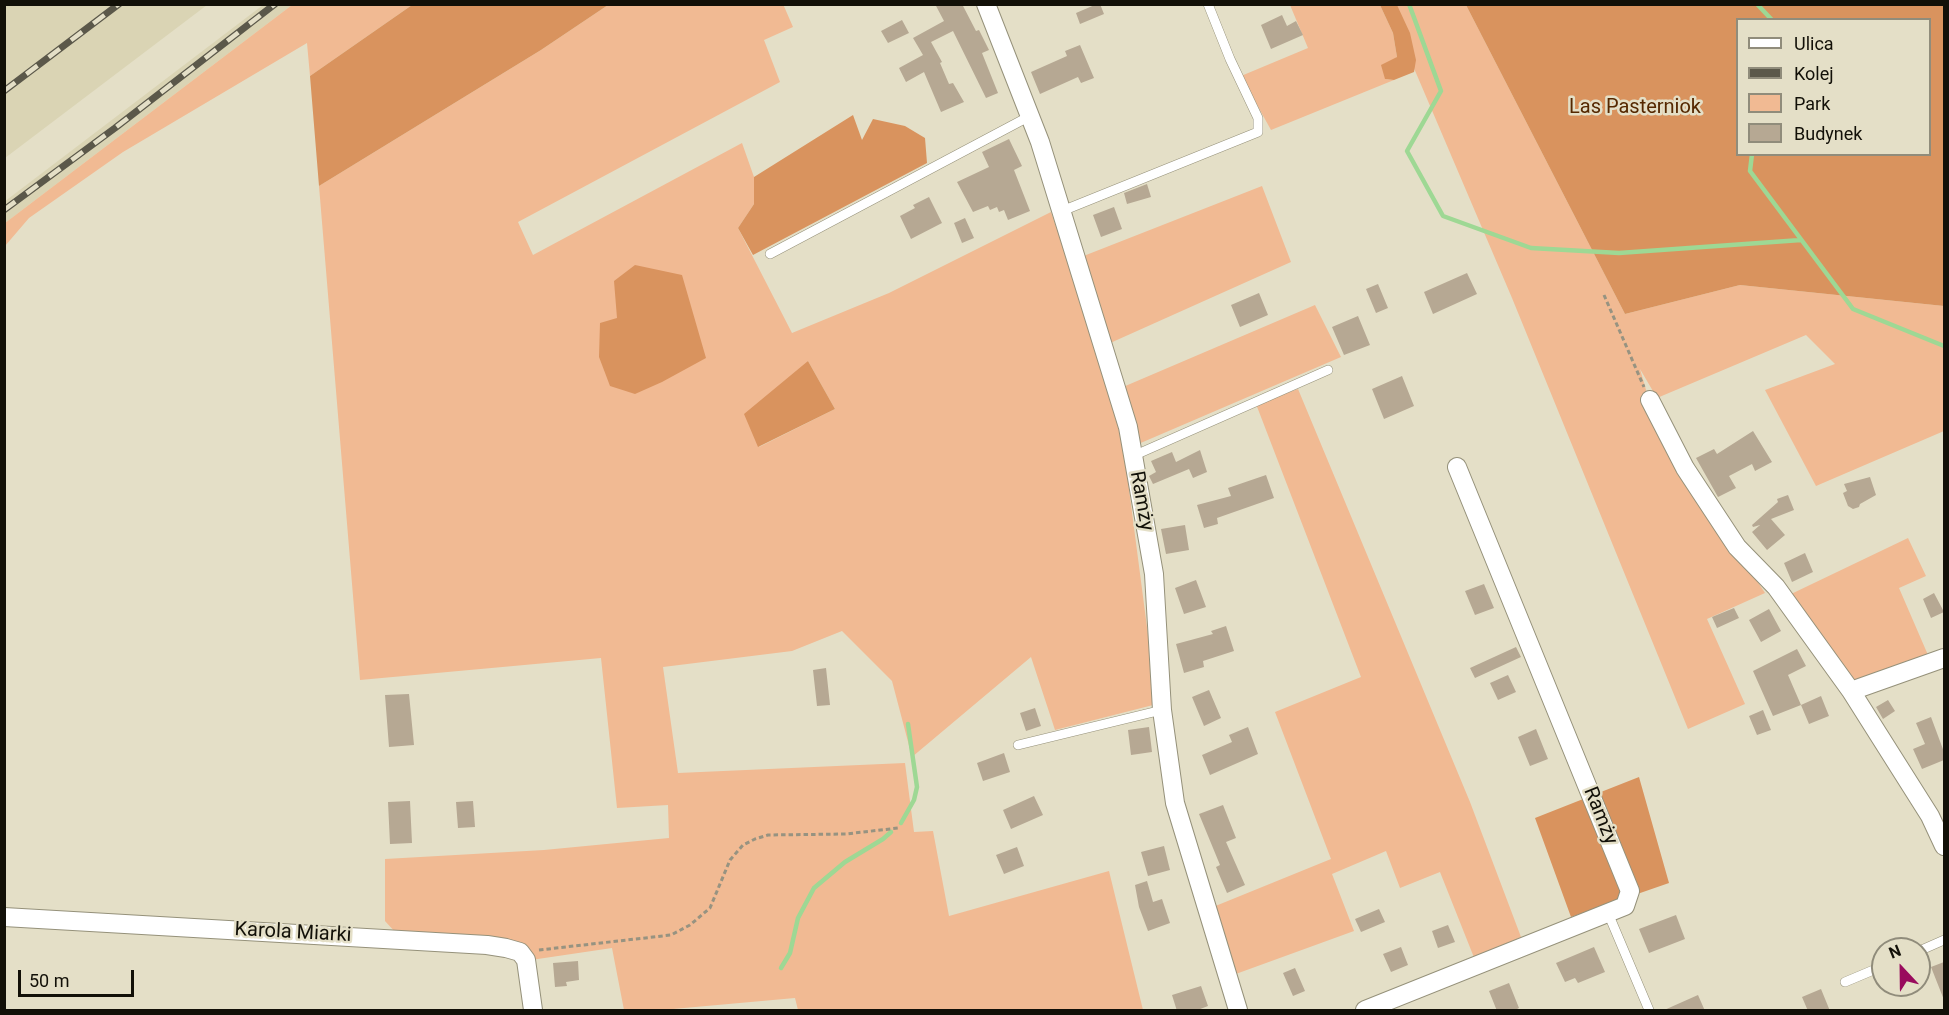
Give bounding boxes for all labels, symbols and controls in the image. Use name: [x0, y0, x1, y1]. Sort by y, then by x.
legend: [1736, 18, 1931, 156]
text: Ulica: [1794, 33, 1834, 54]
text: Kolej: [1794, 63, 1834, 84]
text: Park: [1794, 93, 1830, 114]
park label: Las Pasterniok: [1569, 96, 1701, 120]
text: Budynek: [1794, 123, 1862, 144]
street label: Ramży: [1124, 469, 1158, 533]
street label: Ramży: [1578, 784, 1622, 848]
street label: Karola Miarki: [234, 918, 352, 948]
north arrow: [1871, 937, 1931, 997]
text: N: [1886, 941, 1904, 963]
scale bar: [21, 958, 136, 996]
text: 50 m: [29, 970, 69, 991]

